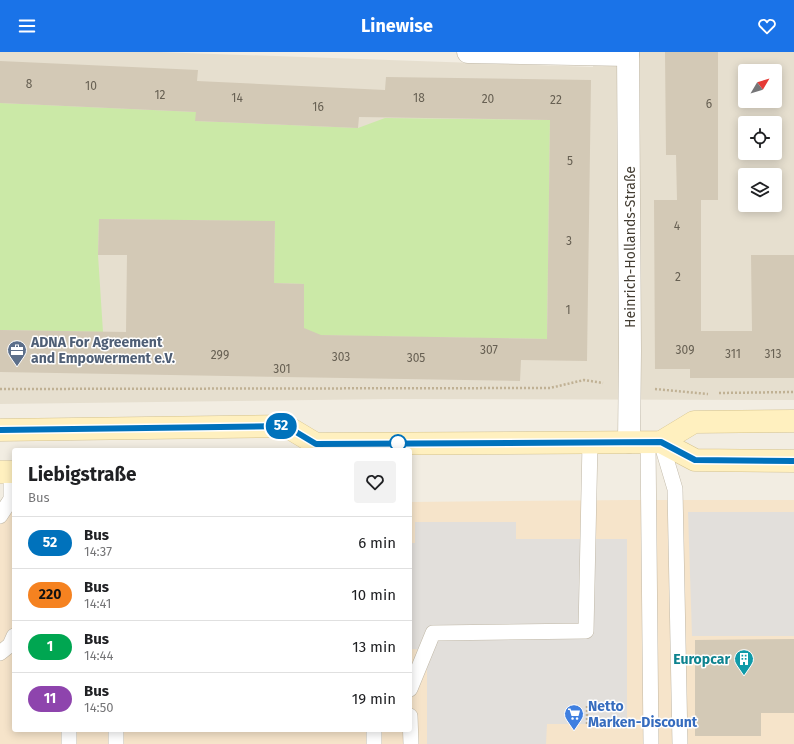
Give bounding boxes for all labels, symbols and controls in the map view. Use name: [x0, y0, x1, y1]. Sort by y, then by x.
icon: menu: [16, 15, 38, 37]
text: Linewise: [361, 15, 433, 37]
icon: heart: [756, 15, 778, 37]
north arrow: [738, 64, 782, 108]
map controls: [738, 64, 782, 212]
house number: 8: [26, 77, 33, 91]
house number: 10: [85, 79, 97, 93]
house number: 12: [154, 88, 166, 102]
house number: 14: [231, 91, 243, 105]
house number: 18: [413, 91, 425, 105]
house number: 20: [482, 92, 495, 106]
house number: 22: [550, 93, 562, 107]
house number: 6: [706, 97, 712, 111]
house number: 16: [312, 100, 324, 114]
button: locate: [738, 116, 782, 160]
house number: 5: [567, 154, 573, 168]
street label: Heinrich-Hollands-Straße: [622, 166, 639, 328]
button: layers: [738, 168, 782, 212]
house number: 4: [674, 219, 681, 233]
house number: 3: [566, 234, 572, 248]
house number: 2: [675, 270, 681, 284]
house number: 1: [565, 303, 571, 317]
place label: ADNA For Agreement and Empowerment e.V.: [30, 334, 175, 367]
office icon: ADNA For Agreement and Empowerment e.V.: [6, 339, 28, 367]
house number: 307: [480, 343, 498, 357]
house number: 309: [676, 343, 694, 357]
house number: 311: [725, 347, 741, 361]
house number: 313: [765, 347, 781, 361]
house number: 299: [211, 348, 229, 362]
house number: 303: [332, 350, 350, 364]
house number: 305: [407, 351, 425, 365]
house number: 301: [273, 362, 291, 376]
line badge: 52: [263, 413, 299, 439]
text: 52: [274, 417, 288, 434]
unlabelled marker: [389, 434, 407, 452]
button: heart: [354, 461, 396, 503]
text: Liebigstraße: [28, 463, 136, 486]
text: Bus: [28, 490, 50, 505]
text: Bus: [84, 526, 109, 544]
text: 52: [43, 534, 57, 551]
text: 6 min: [358, 534, 396, 552]
text: 14:37: [84, 544, 112, 559]
text: Bus: [84, 578, 109, 596]
text: 220: [39, 586, 61, 603]
text: 10 min: [351, 586, 396, 604]
text: 14:41: [84, 596, 111, 611]
text: Bus: [84, 630, 109, 648]
text: 1: [47, 638, 53, 655]
text: 13 min: [352, 638, 396, 656]
text: 14:44: [84, 648, 113, 663]
building icon: Europcar: [733, 648, 755, 676]
place label: Europcar: [673, 651, 730, 668]
text: Bus: [84, 682, 109, 700]
text: 11: [44, 690, 56, 707]
text: 19 min: [352, 690, 396, 708]
place label: Netto Marken-Discount: [588, 698, 698, 731]
text: 14:50: [84, 700, 113, 715]
supermarket icon: Netto Marken-Discount: [563, 703, 585, 731]

